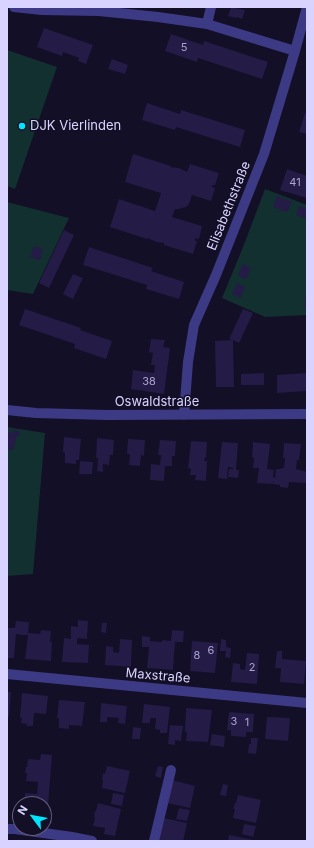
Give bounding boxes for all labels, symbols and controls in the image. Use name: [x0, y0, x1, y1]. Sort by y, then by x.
house number: 5: [181, 41, 187, 55]
place label: DJK Vierlinden: [30, 118, 121, 134]
marker: DJK Vierlinden: [17, 121, 27, 131]
street label: Elisabethstraße: [204, 159, 254, 253]
house number: 41: [289, 176, 301, 190]
house number: 38: [142, 375, 156, 389]
street label: Oswaldstraße: [115, 394, 199, 410]
house number: 6: [208, 644, 214, 658]
house number: 8: [194, 649, 200, 663]
house number: 2: [249, 661, 255, 675]
street label: Maxstraße: [125, 665, 191, 687]
house number: 3: [231, 715, 237, 729]
house number: 1: [245, 716, 249, 730]
north arrow: [12, 796, 52, 836]
text: N: [15, 803, 31, 817]

